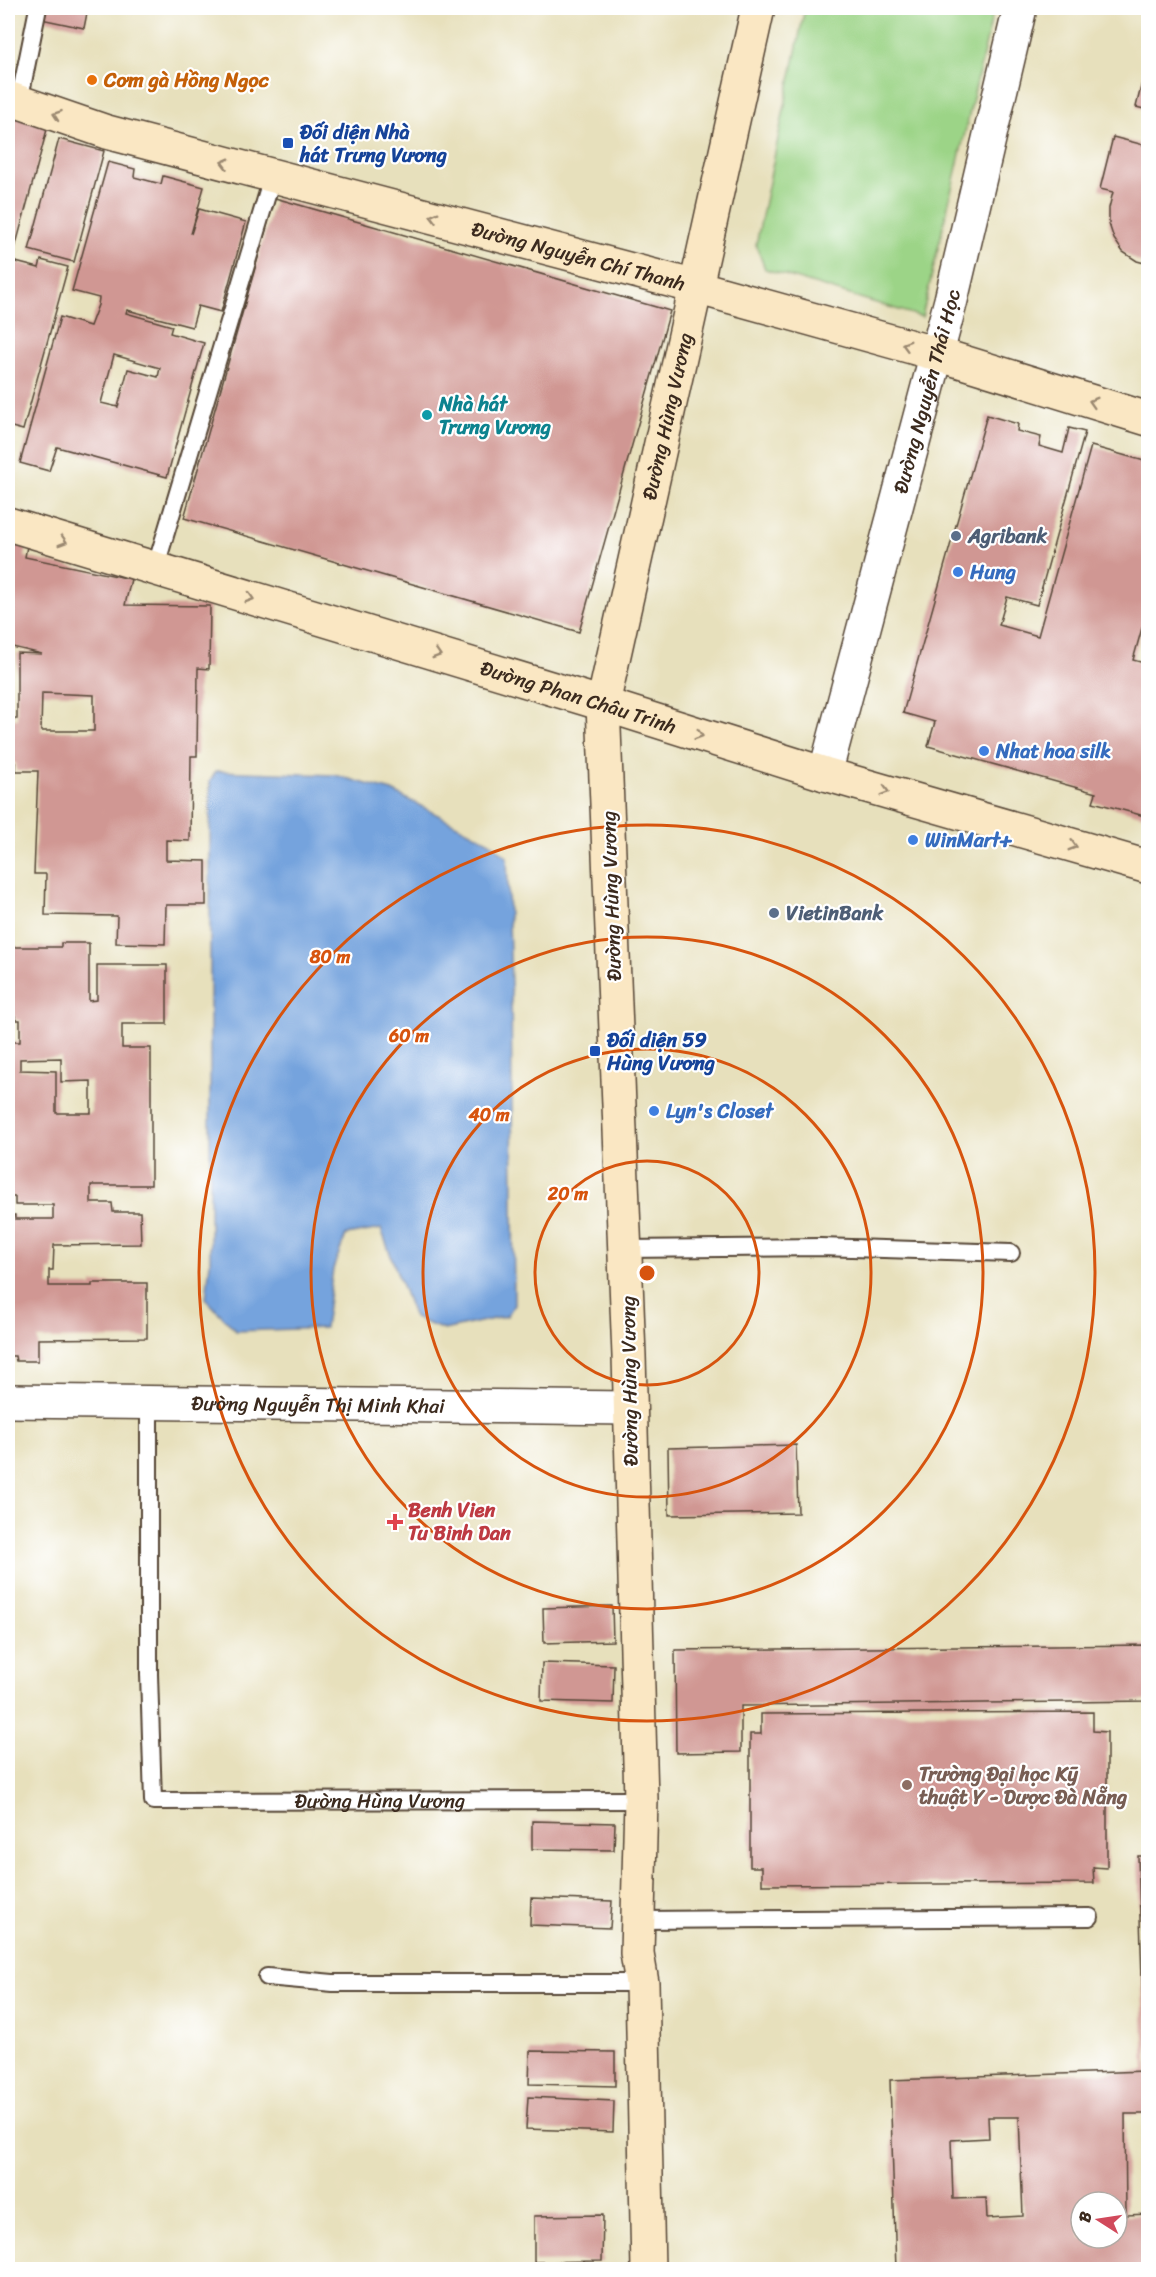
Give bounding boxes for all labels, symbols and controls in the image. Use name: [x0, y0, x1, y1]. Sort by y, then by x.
place label: Cơm gà Hồng Ngọc: [103, 63, 270, 98]
marker: Cơm gà Hồng Ngọc: [85, 73, 99, 87]
one-way arrow: [52, 109, 63, 122]
place label: Đối diện Nhà hát Trưng Vương: [299, 115, 447, 173]
marker: Đối diện Nhà hát Trưng Vương: [281, 136, 295, 150]
one-way arrow: [220, 157, 230, 170]
one-way arrow: [429, 212, 439, 225]
street label: Đường Nguyễn Chí Thanh: [467, 212, 689, 301]
street label: Đường Nguyễn Thái Học: [883, 286, 971, 498]
street label: Đường Hùng Vương: [632, 329, 703, 503]
one-way arrow: [901, 340, 912, 352]
place label: Nhà hát Trưng Vương: [438, 387, 551, 445]
one-way arrow: [1088, 397, 1099, 409]
marker: Nhà hát Trưng Vương: [420, 408, 434, 422]
place label: Agribank: [967, 519, 1047, 554]
marker: Agribank: [949, 529, 963, 543]
one-way arrow: [58, 534, 68, 546]
place label: Hung: [969, 555, 1016, 590]
marker: Hung: [951, 565, 965, 579]
one-way arrow: [244, 591, 255, 603]
one-way arrow: [431, 647, 442, 659]
street label: Đường Phan Châu Trinh: [476, 651, 681, 744]
one-way arrow: [693, 728, 704, 740]
place label: Nhat hoa silk: [995, 734, 1112, 769]
marker: Nhat hoa silk: [977, 744, 991, 758]
one-way arrow: [880, 784, 890, 796]
street label: Đường Hùng Vương: [591, 810, 632, 982]
place label: WinMart+: [925, 823, 1013, 858]
marker: WinMart+: [906, 833, 920, 847]
one-way arrow: [1068, 838, 1078, 851]
place label: VietinBank: [786, 896, 884, 931]
marker: VietinBank: [767, 906, 781, 920]
text: 80 m: [309, 941, 351, 973]
text: 60 m: [388, 1020, 429, 1052]
place label: Đối diện 59 Hùng Vương: [606, 1023, 715, 1081]
marker: Đối diện 59 Hùng Vương: [588, 1044, 602, 1058]
place label: Lyn's Closet: [666, 1094, 775, 1129]
text: 40 m: [467, 1099, 510, 1131]
marker: Lyn's Closet: [647, 1104, 661, 1118]
text: 20 m: [547, 1178, 588, 1210]
centre of rings: [637, 1263, 657, 1283]
street label: Đường Hùng Vương: [611, 1296, 648, 1466]
street label: Đường Nguyễn Thị Minh Khai: [191, 1386, 445, 1424]
place label: Benh Vien Tu Binh Dan: [408, 1493, 511, 1551]
marker: Benh Vien Tu Binh Dan: [386, 1513, 404, 1531]
place label: Trường Đại học Kỹ thuật Y - Dược Đà Nẵng: [919, 1757, 1127, 1815]
marker: Trường Đại học Kỹ thuật Y - Dược Đà Nẵng: [900, 1778, 914, 1792]
street label: Đường Hùng Vương: [295, 1783, 465, 1819]
north arrow: [1069, 2190, 1129, 2250]
text: B: [1070, 2208, 1100, 2225]

